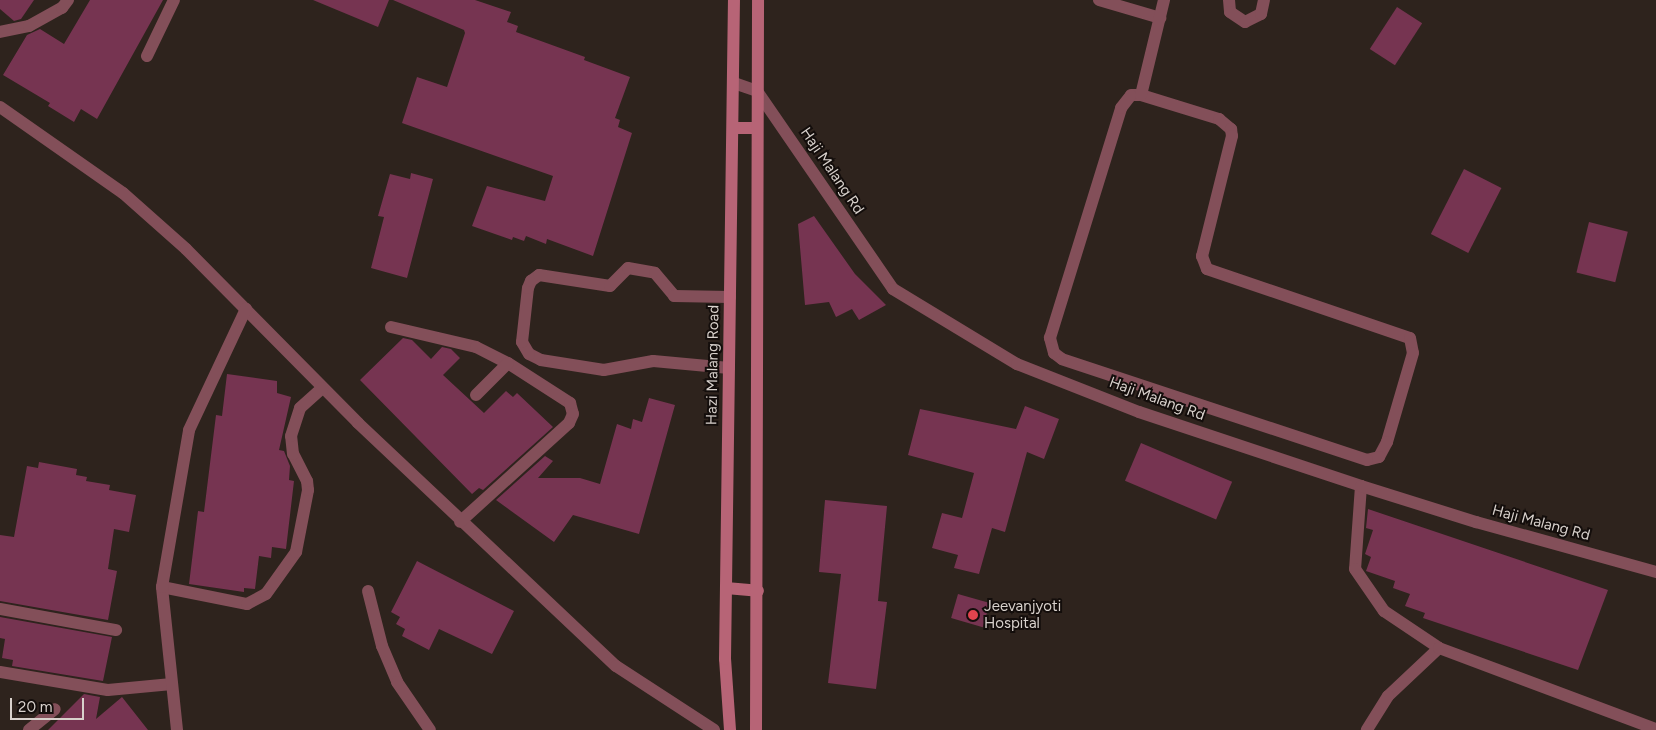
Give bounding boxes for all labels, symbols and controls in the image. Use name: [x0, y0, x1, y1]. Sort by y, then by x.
street label: Haji Malang Rd: [796, 124, 868, 218]
street label: Hazi Malang Road: [703, 305, 723, 425]
street label: Haji Malang Rd: [1107, 373, 1207, 425]
street label: Haji Malang Rd: [1490, 501, 1592, 545]
place label: Jeevanjyoti Hospital: [984, 597, 1061, 632]
marker: Jeevanjyoti Hospital: [966, 608, 980, 622]
scale bar: [12, 688, 86, 720]
text: 20 m: [18, 698, 52, 716]

